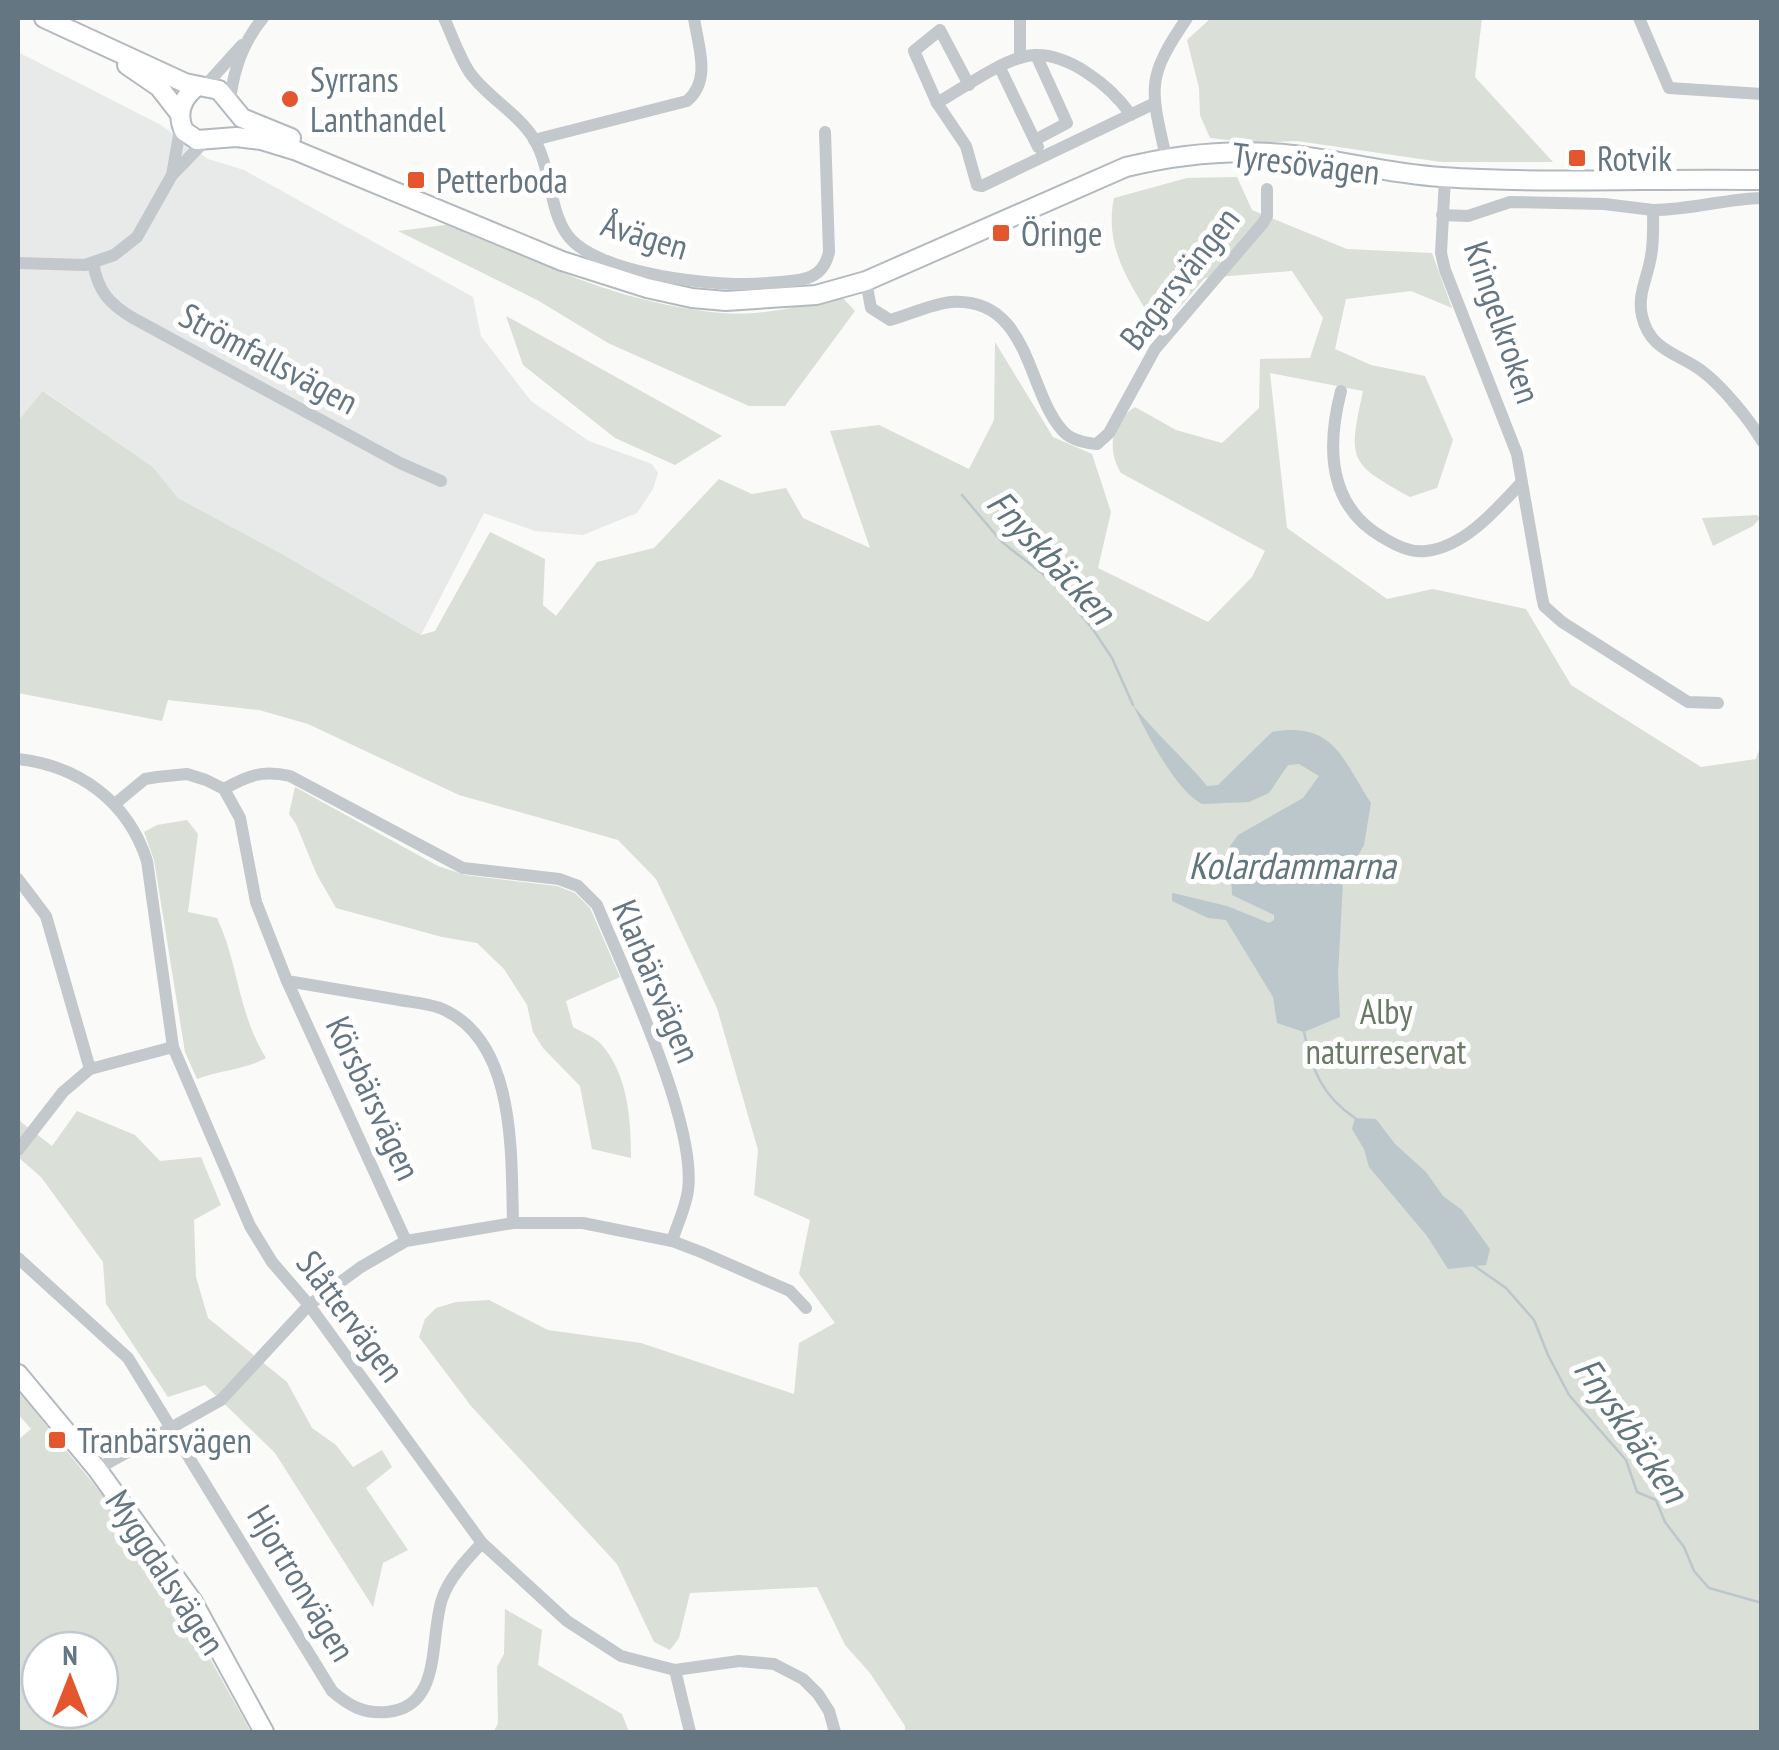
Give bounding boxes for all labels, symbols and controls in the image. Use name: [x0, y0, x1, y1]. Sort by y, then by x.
place label: Syrrans Lanthandel: [310, 56, 446, 142]
marker: Syrrans Lanthandel: [279, 88, 301, 110]
street label: Tyresövägen: [1230, 131, 1382, 195]
place label: Rotvik: [1597, 135, 1672, 181]
marker: Rotvik: [1566, 147, 1588, 169]
place label: Petterboda: [436, 157, 568, 203]
marker: Petterboda: [405, 169, 427, 191]
street label: Bagarsvängen: [1109, 197, 1249, 359]
street label: Åvägen: [596, 200, 694, 270]
place label: Öringe: [1021, 210, 1102, 256]
marker: Öringe: [990, 222, 1012, 244]
street label: Kringelkroken: [1454, 235, 1552, 409]
street label: Strömfallsvägen: [172, 292, 366, 424]
water label: Fnyskbäcken: [977, 479, 1128, 635]
water label: Kolardammarna: [1189, 840, 1397, 889]
street label: Klarbärsvägen: [602, 893, 712, 1069]
park label: Alby naturreservat: [1306, 988, 1467, 1074]
street label: Körsbärsvägen: [316, 1009, 432, 1187]
street label: Slåttervägen: [287, 1241, 415, 1391]
water label: Fnyskbäcken: [1564, 1347, 1701, 1513]
place label: Tranbärsvägen: [77, 1417, 252, 1463]
marker: Tranbärsvägen: [46, 1429, 68, 1451]
street label: Myggdalsvägen: [96, 1481, 236, 1663]
street label: Hjortronvägen: [237, 1497, 367, 1669]
north arrow: [20, 1630, 120, 1730]
text: N: [62, 1636, 78, 1673]

